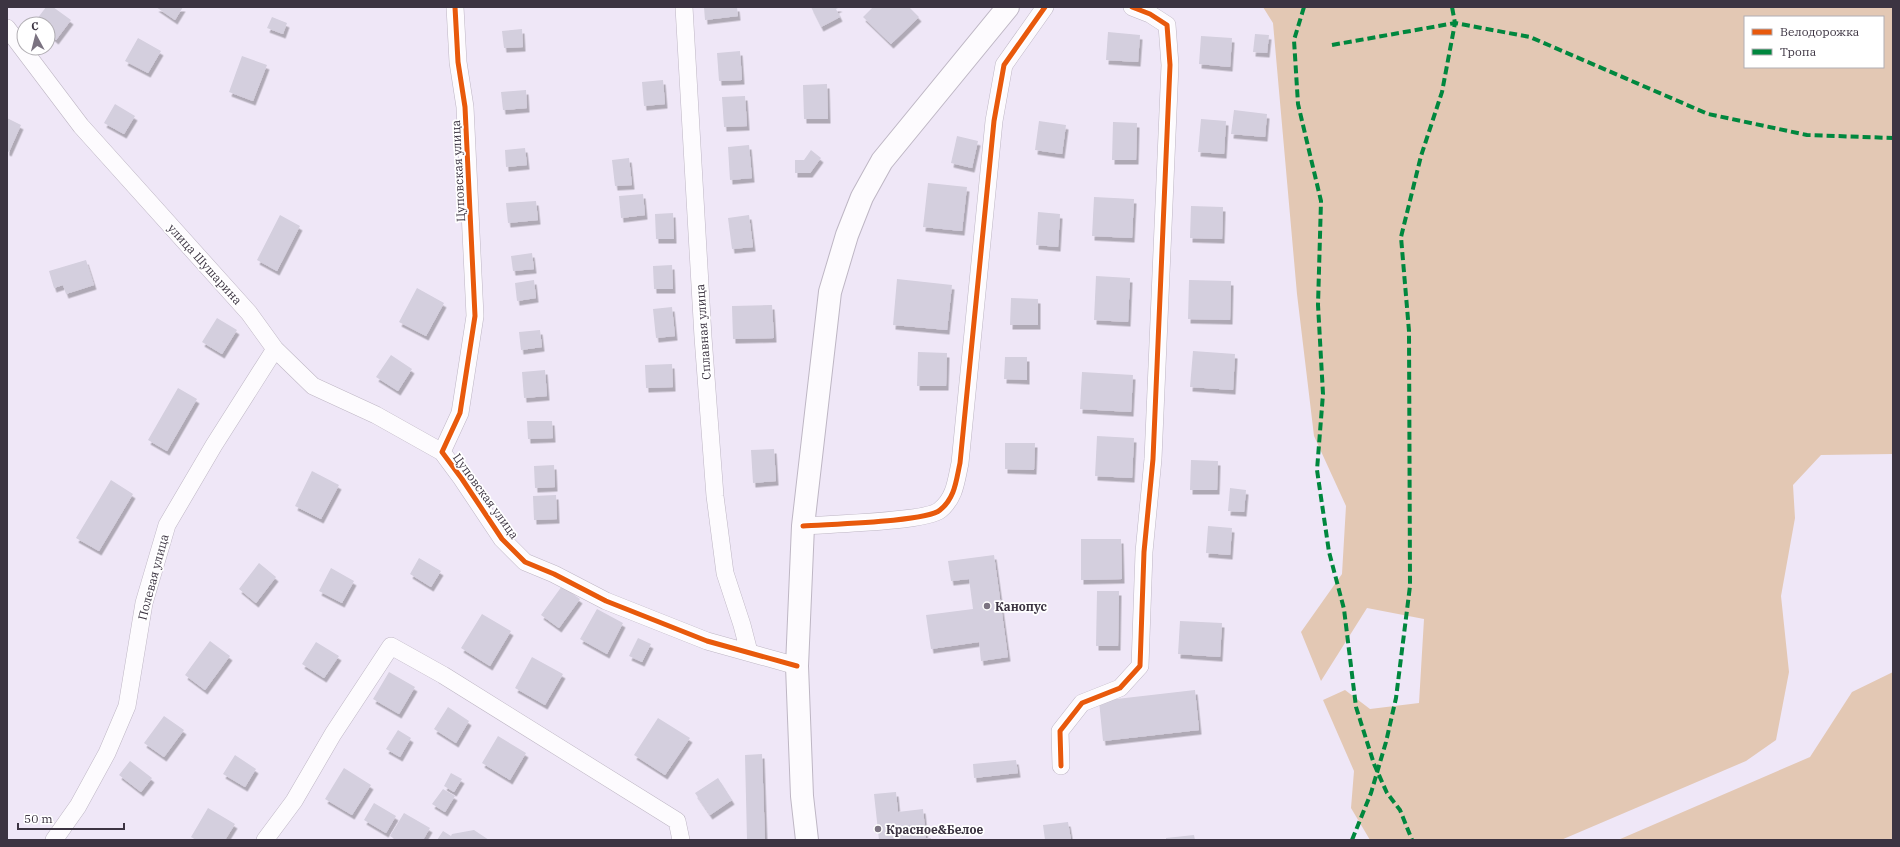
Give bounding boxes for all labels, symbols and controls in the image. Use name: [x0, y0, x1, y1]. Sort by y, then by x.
north arrow: [16, 16, 56, 56]
legend: [1744, 16, 1884, 68]
text: С: [30, 19, 39, 33]
text: Велодорожка: [1780, 24, 1860, 39]
text: Тропа: [1780, 44, 1817, 59]
street label: Цуповская улица: [448, 119, 468, 222]
street label: улица Шушарина: [165, 220, 246, 308]
street label: Сплавная улица: [692, 283, 714, 380]
street label: Цуповская улица: [450, 450, 522, 542]
street label: Полевая улица: [134, 532, 172, 622]
place label: Канопус: [995, 599, 1048, 614]
marker: Канопус: [982, 601, 992, 611]
scale bar: [18, 805, 124, 831]
text: 50 m: [24, 811, 53, 826]
place label: Красное&Белое: [886, 822, 984, 837]
marker: Красное&Белое: [873, 824, 883, 834]

